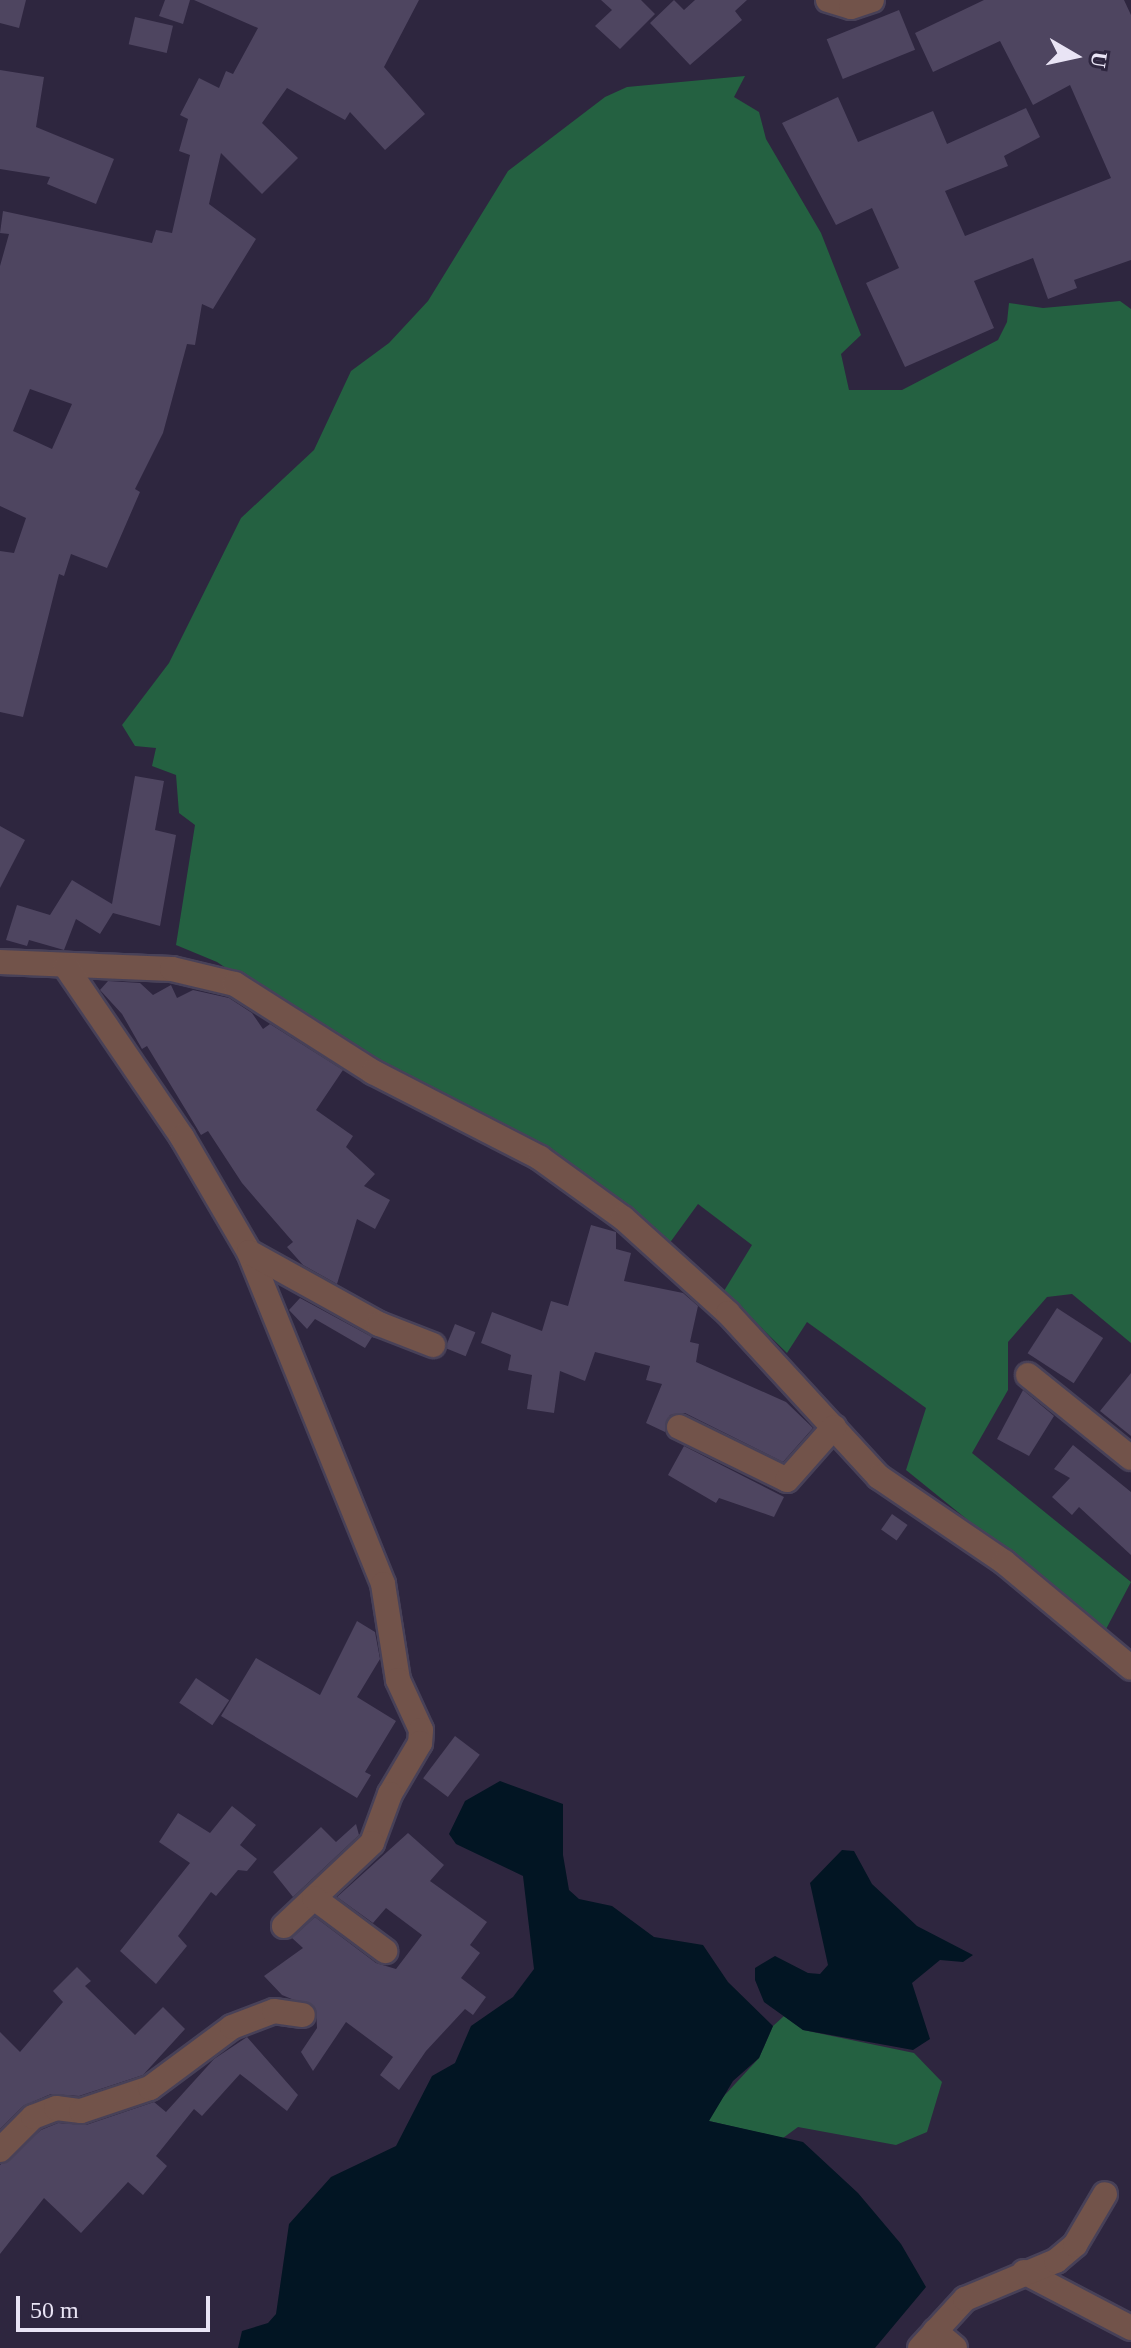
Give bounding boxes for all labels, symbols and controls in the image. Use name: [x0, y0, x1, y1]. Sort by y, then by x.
north arrow: [1035, 16, 1115, 96]
text: U: [1086, 50, 1113, 70]
scale bar: [20, 2280, 214, 2330]
text: 50 m: [30, 2297, 79, 2323]

